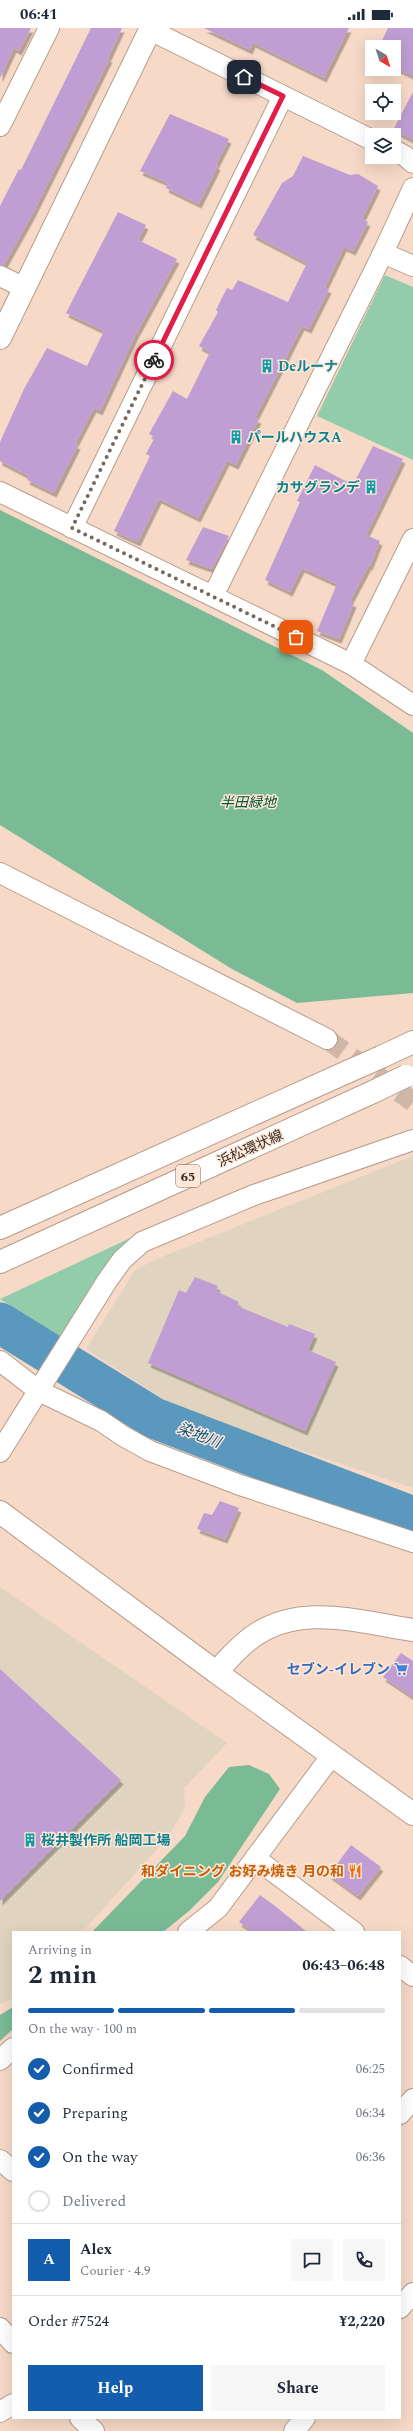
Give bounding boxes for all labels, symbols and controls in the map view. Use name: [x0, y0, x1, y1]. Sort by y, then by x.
text: 06:41: [20, 3, 58, 26]
north arrow: [365, 40, 401, 76]
map controls: [365, 40, 401, 164]
pin: [227, 60, 261, 94]
icon: home: [233, 66, 255, 88]
button: locate: [365, 84, 401, 120]
button: layers: [365, 128, 401, 164]
courier: [134, 340, 174, 380]
icon: bike: [143, 349, 165, 371]
place label: Deルーナ: [278, 356, 338, 377]
building icon: Deルーナ: [259, 358, 275, 374]
place label: パールハウスA: [247, 427, 342, 448]
building icon: パールハウスA: [228, 429, 244, 445]
place label: カサグランデ: [276, 477, 360, 498]
building icon: カサグランデ: [363, 479, 379, 495]
pin: [279, 620, 313, 654]
icon: bag: [285, 626, 307, 648]
park label: 半田緑地: [220, 792, 278, 813]
street label: 浜松環状線: [214, 1125, 286, 1172]
road number: 65: [176, 1165, 200, 1187]
water label: 染地川: [174, 1417, 226, 1455]
place label: セブン-イレブン: [287, 1659, 390, 1680]
supermarket icon: セブン-イレブン: [393, 1661, 409, 1677]
place label: 桜井製作所 船岡工場: [41, 1830, 171, 1851]
building icon: 桜井製作所 船岡工場: [22, 1832, 38, 1848]
place label: 和ダイニング お好み焼き 月の和: [141, 1861, 344, 1882]
restaurant icon: 和ダイニング お好み焼き 月の和: [347, 1863, 363, 1879]
text: Arriving in: [28, 1940, 92, 1960]
text: 06:43–06:48: [302, 1954, 385, 1977]
text: 2 min: [28, 1955, 97, 1995]
text: On the way · 100 m: [28, 2019, 137, 2039]
icon: check: [28, 2058, 50, 2080]
text: Confirmed: [62, 2058, 134, 2081]
text: 06:25: [356, 2059, 385, 2079]
icon: check: [28, 2102, 50, 2124]
text: Preparing: [62, 2102, 128, 2125]
text: 06:34: [356, 2103, 385, 2123]
icon: check: [28, 2146, 50, 2168]
text: On the way: [62, 2146, 137, 2169]
text: 06:36: [356, 2147, 385, 2167]
text: Delivered: [62, 2190, 126, 2213]
text: Alex: [80, 2238, 112, 2261]
button: chat: [291, 2239, 333, 2281]
button: phone: [343, 2239, 385, 2281]
text: A: [43, 2248, 55, 2271]
text: Courier · 4.9: [80, 2261, 150, 2281]
text: Order #7524: [28, 2310, 109, 2333]
text: ¥2,220: [339, 2310, 385, 2333]
button: Help: [28, 2365, 203, 2411]
button: Share: [211, 2365, 385, 2411]

